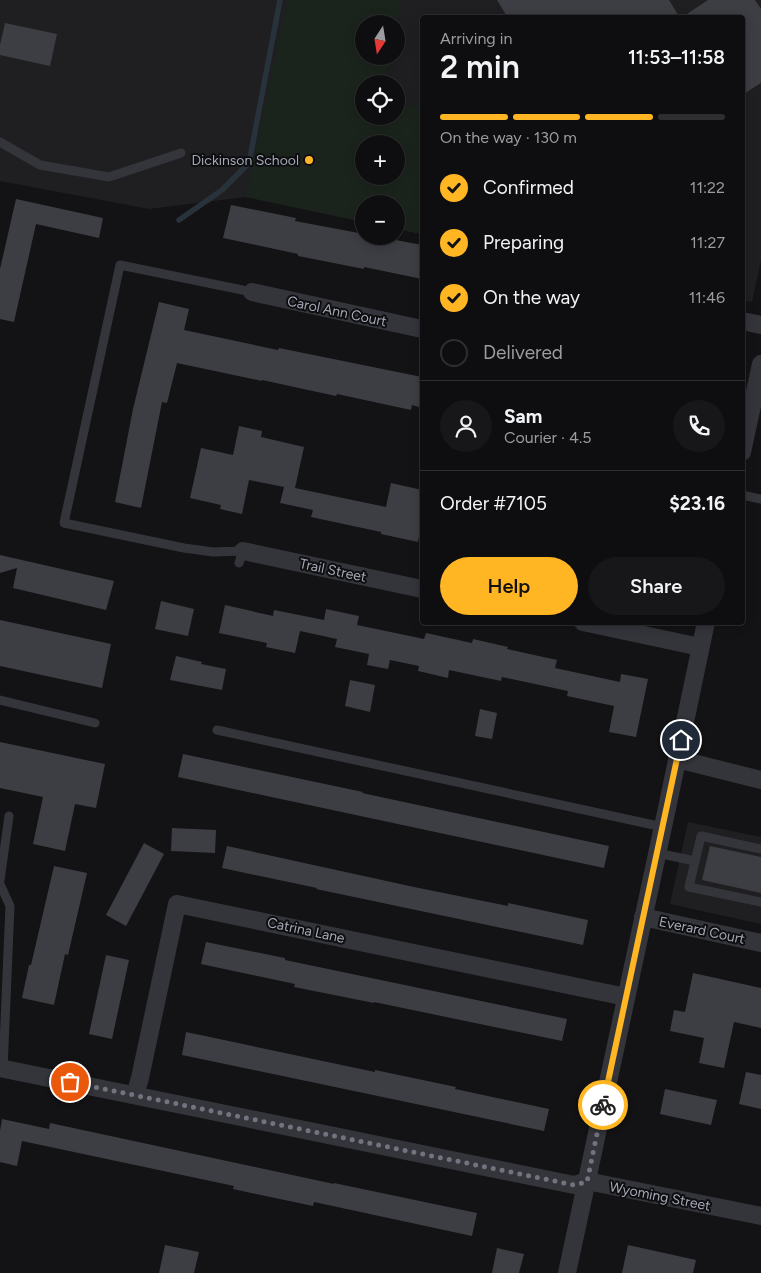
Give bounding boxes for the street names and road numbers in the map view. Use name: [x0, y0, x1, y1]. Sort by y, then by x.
street label: Carol Ann Court: [286, 293, 388, 330]
street label: Trail Street: [298, 555, 368, 586]
street label: Everard Court: [657, 913, 746, 948]
street label: Catrina Lane: [266, 914, 347, 947]
street label: Wyoming Street: [608, 1178, 712, 1215]

